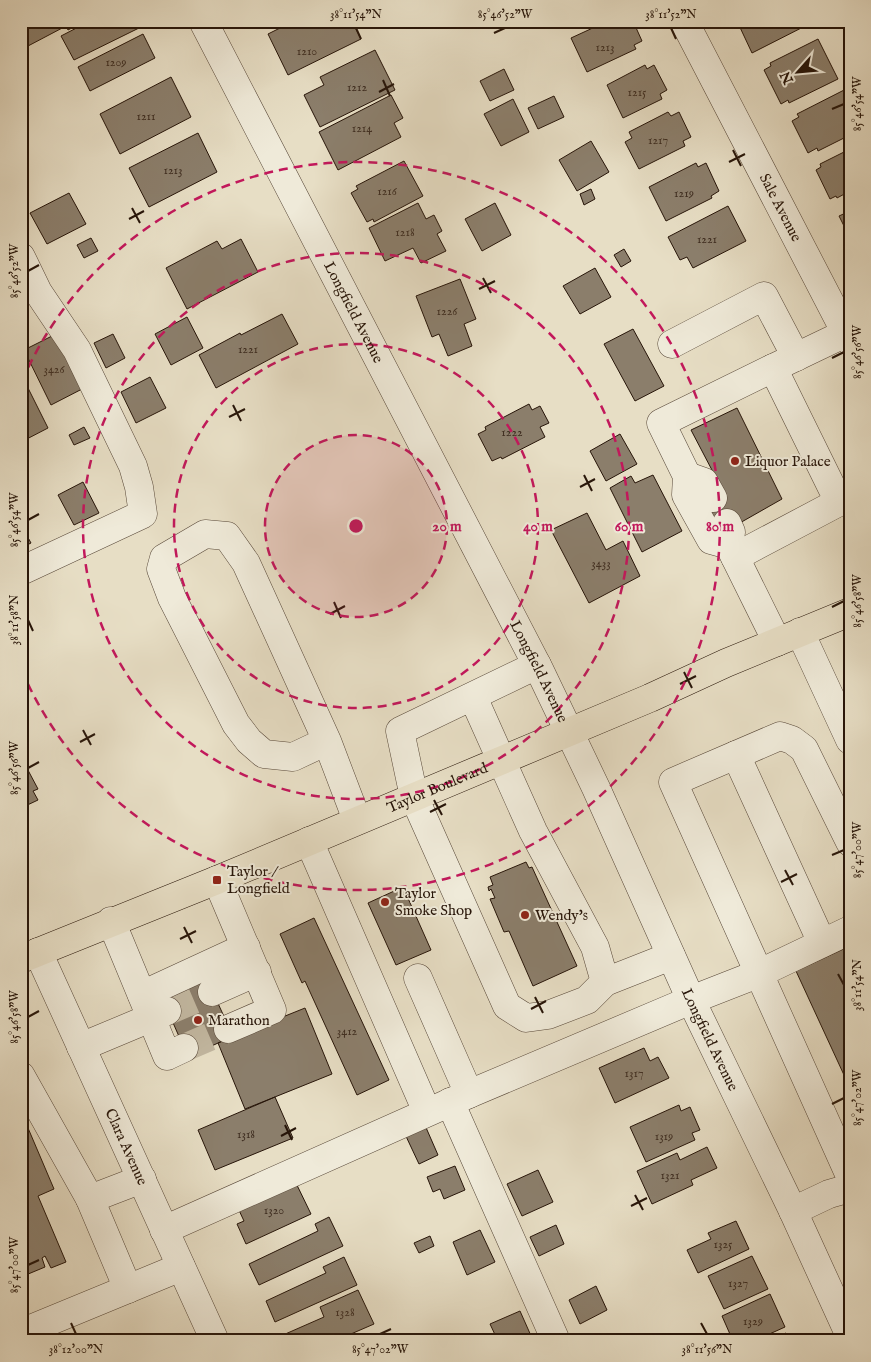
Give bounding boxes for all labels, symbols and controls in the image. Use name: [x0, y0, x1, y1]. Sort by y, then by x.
text: 38°11'54"N: [330, 7, 382, 22]
text: 85°46'52"W: [478, 7, 533, 22]
text: 38°11'52"N: [645, 7, 697, 22]
house number: 1213: [595, 40, 615, 55]
house number: 1210: [297, 44, 317, 59]
north arrow: [774, 48, 824, 98]
house number: 1209: [105, 55, 127, 70]
text: N: [777, 68, 799, 88]
text: 85°46'54"W: [850, 76, 865, 131]
house number: 1212: [347, 80, 367, 95]
house number: 1215: [628, 85, 647, 100]
house number: 1211: [136, 109, 156, 124]
house number: 1214: [352, 121, 372, 136]
house number: 1217: [648, 133, 668, 148]
house number: 1213: [163, 163, 183, 178]
street label: Sale Avenue: [755, 170, 806, 245]
house number: 1216: [377, 184, 398, 199]
house number: 1219: [674, 186, 694, 201]
house number: 1218: [395, 225, 415, 240]
house number: 1221: [697, 232, 717, 247]
text: 85°46'52"W: [7, 243, 22, 298]
street label: Longfield Avenue: [319, 258, 388, 367]
house number: 1226: [437, 304, 458, 319]
text: 85°46'56"W: [850, 325, 865, 379]
house number: 1221: [238, 342, 258, 357]
house number: 3426: [43, 362, 65, 377]
house number: 1222: [501, 425, 523, 440]
place label: Liquor Palace: [745, 452, 831, 471]
marker: Liquor Palace: [729, 455, 741, 467]
text: 85°46'54"W: [7, 492, 22, 547]
centre of rings: [347, 517, 365, 535]
text: 20 m: [432, 517, 462, 536]
text: 40 m: [523, 517, 553, 536]
text: 60 m: [615, 517, 644, 536]
text: 80 m: [706, 517, 734, 536]
house number: 3433: [591, 556, 611, 571]
text: 85°46'58"W: [850, 574, 865, 628]
text: 38°11'58"N: [7, 594, 22, 645]
street label: Longfield Avenue: [505, 617, 572, 726]
text: 85°46'56"W: [7, 741, 22, 795]
street label: Taylor Boulevard: [384, 758, 491, 818]
text: 85°47'00"W: [850, 821, 865, 878]
place label: Taylor / Longfield: [227, 862, 291, 898]
marker: Taylor / Longfield: [211, 874, 223, 886]
place label: Taylor Smoke Shop: [395, 884, 472, 920]
marker: Taylor Smoke Shop: [379, 896, 391, 908]
place label: Wendy's: [535, 906, 588, 925]
marker: Wendy's: [519, 909, 531, 921]
text: 38°11'54"N: [850, 959, 865, 1011]
street label: Longfield Avenue: [677, 985, 743, 1094]
text: 85°46'58"W: [7, 990, 22, 1044]
place label: Marathon: [208, 1011, 270, 1030]
marker: Marathon: [192, 1014, 204, 1026]
house number: 3412: [337, 1024, 358, 1039]
house number: 1317: [624, 1066, 644, 1081]
text: 85°47'02"W: [850, 1069, 865, 1126]
street label: Clara Avenue: [100, 1106, 152, 1189]
house number: 1318: [237, 1127, 255, 1142]
house number: 1319: [655, 1129, 673, 1144]
house number: 1321: [660, 1168, 680, 1183]
house number: 1320: [264, 1203, 284, 1218]
text: 85°47'00"W: [7, 1236, 22, 1293]
house number: 1325: [714, 1237, 733, 1252]
house number: 1327: [728, 1276, 748, 1291]
house number: 1328: [335, 1305, 355, 1320]
house number: 1329: [743, 1314, 763, 1329]
text: 38°12'00"N: [49, 1342, 104, 1357]
text: 85°47'02"W: [352, 1342, 409, 1357]
text: 38°11'56"N: [682, 1342, 733, 1357]

